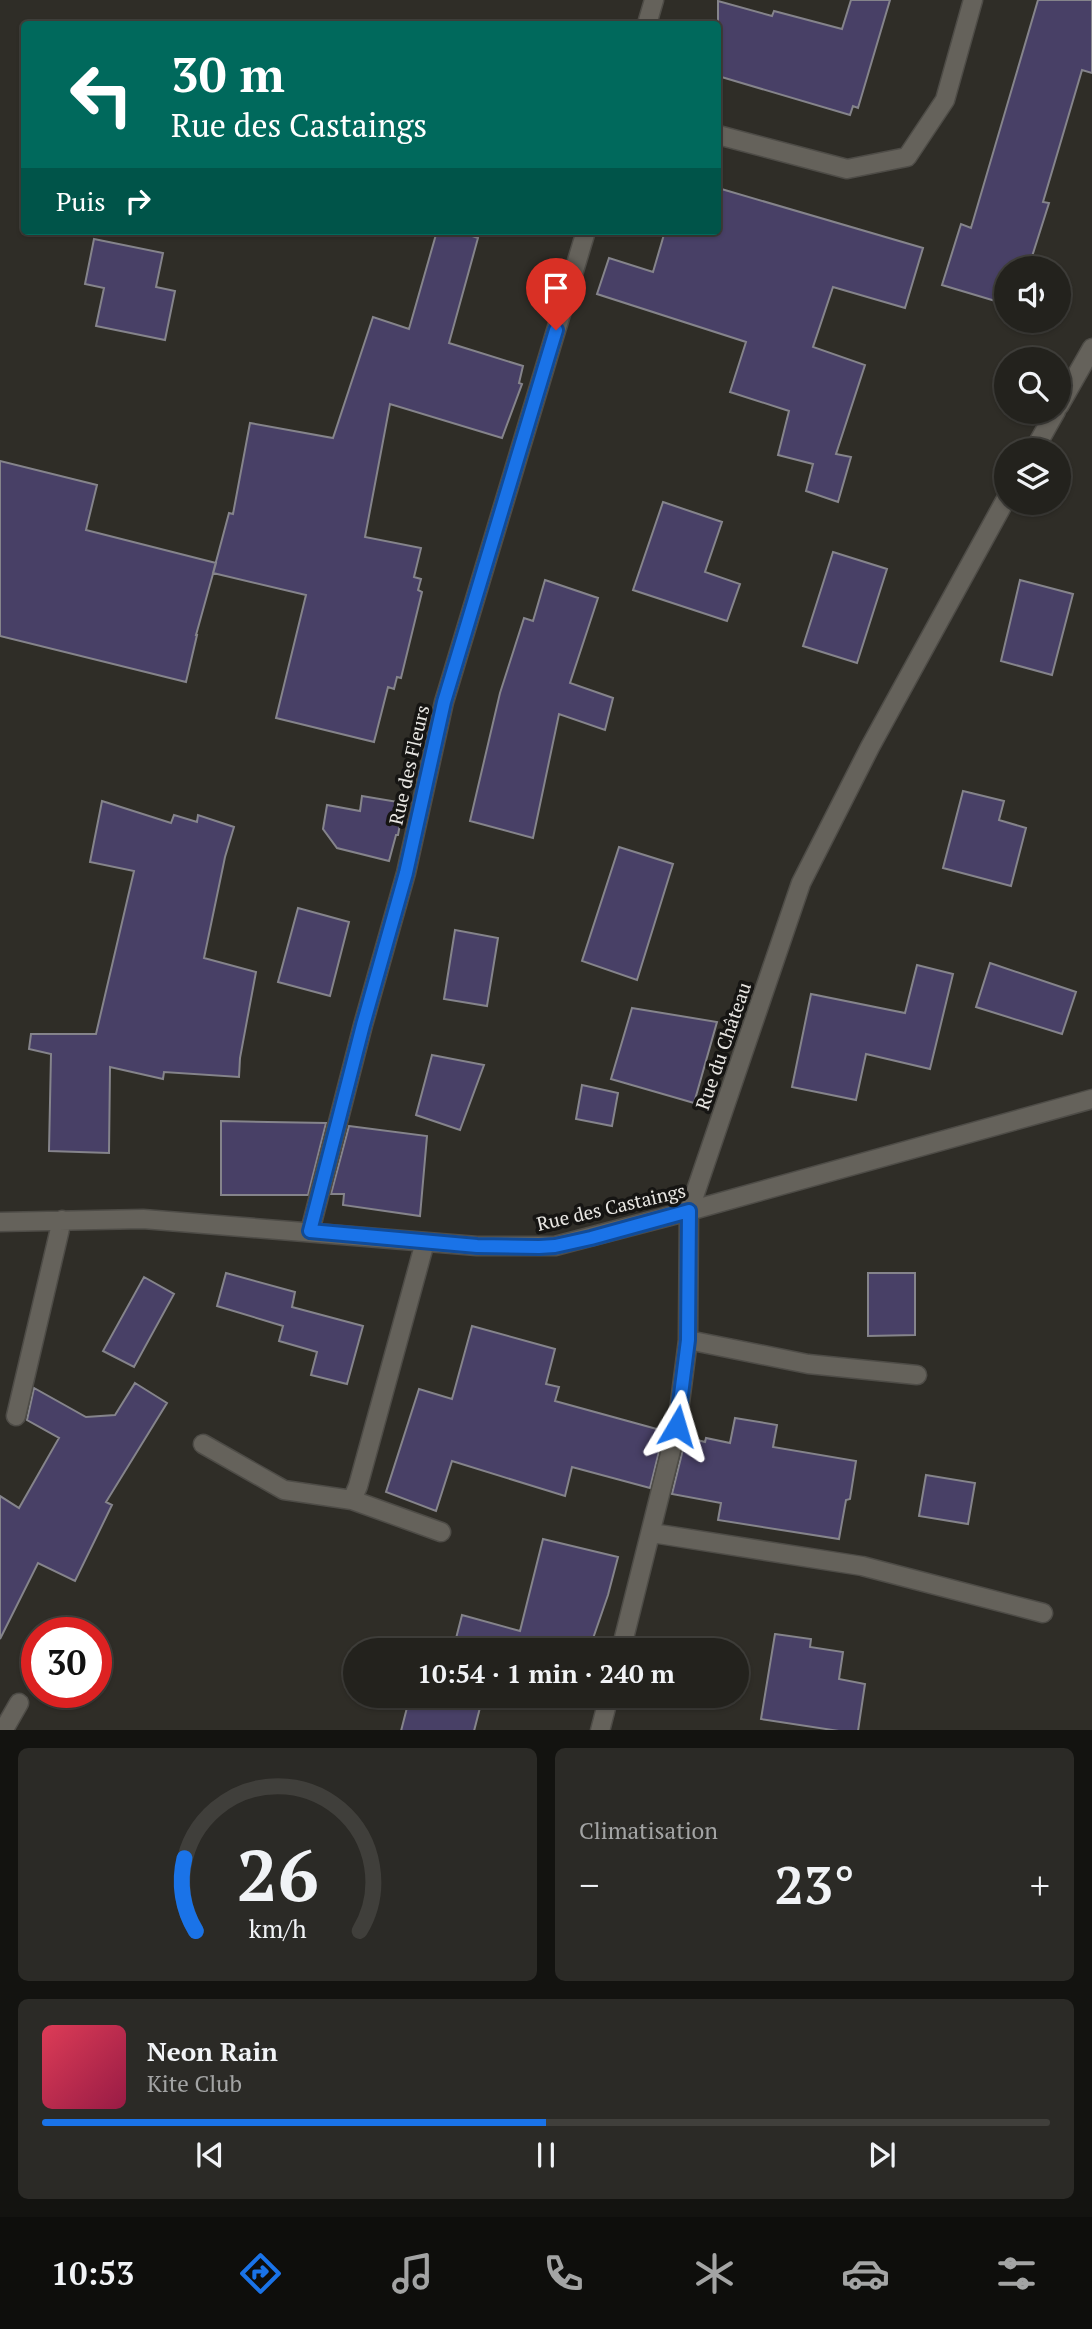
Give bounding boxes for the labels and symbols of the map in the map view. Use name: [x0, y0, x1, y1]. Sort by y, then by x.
pin: [526, 258, 586, 330]
street label: Rue des Fleurs: [383, 703, 434, 827]
street label: Rue du Château: [689, 979, 756, 1113]
street label: Rue des Castaings: [534, 1177, 688, 1236]
position arrow: [640, 1389, 714, 1463]
speed limit sign: 30: [21, 1617, 112, 1708]

